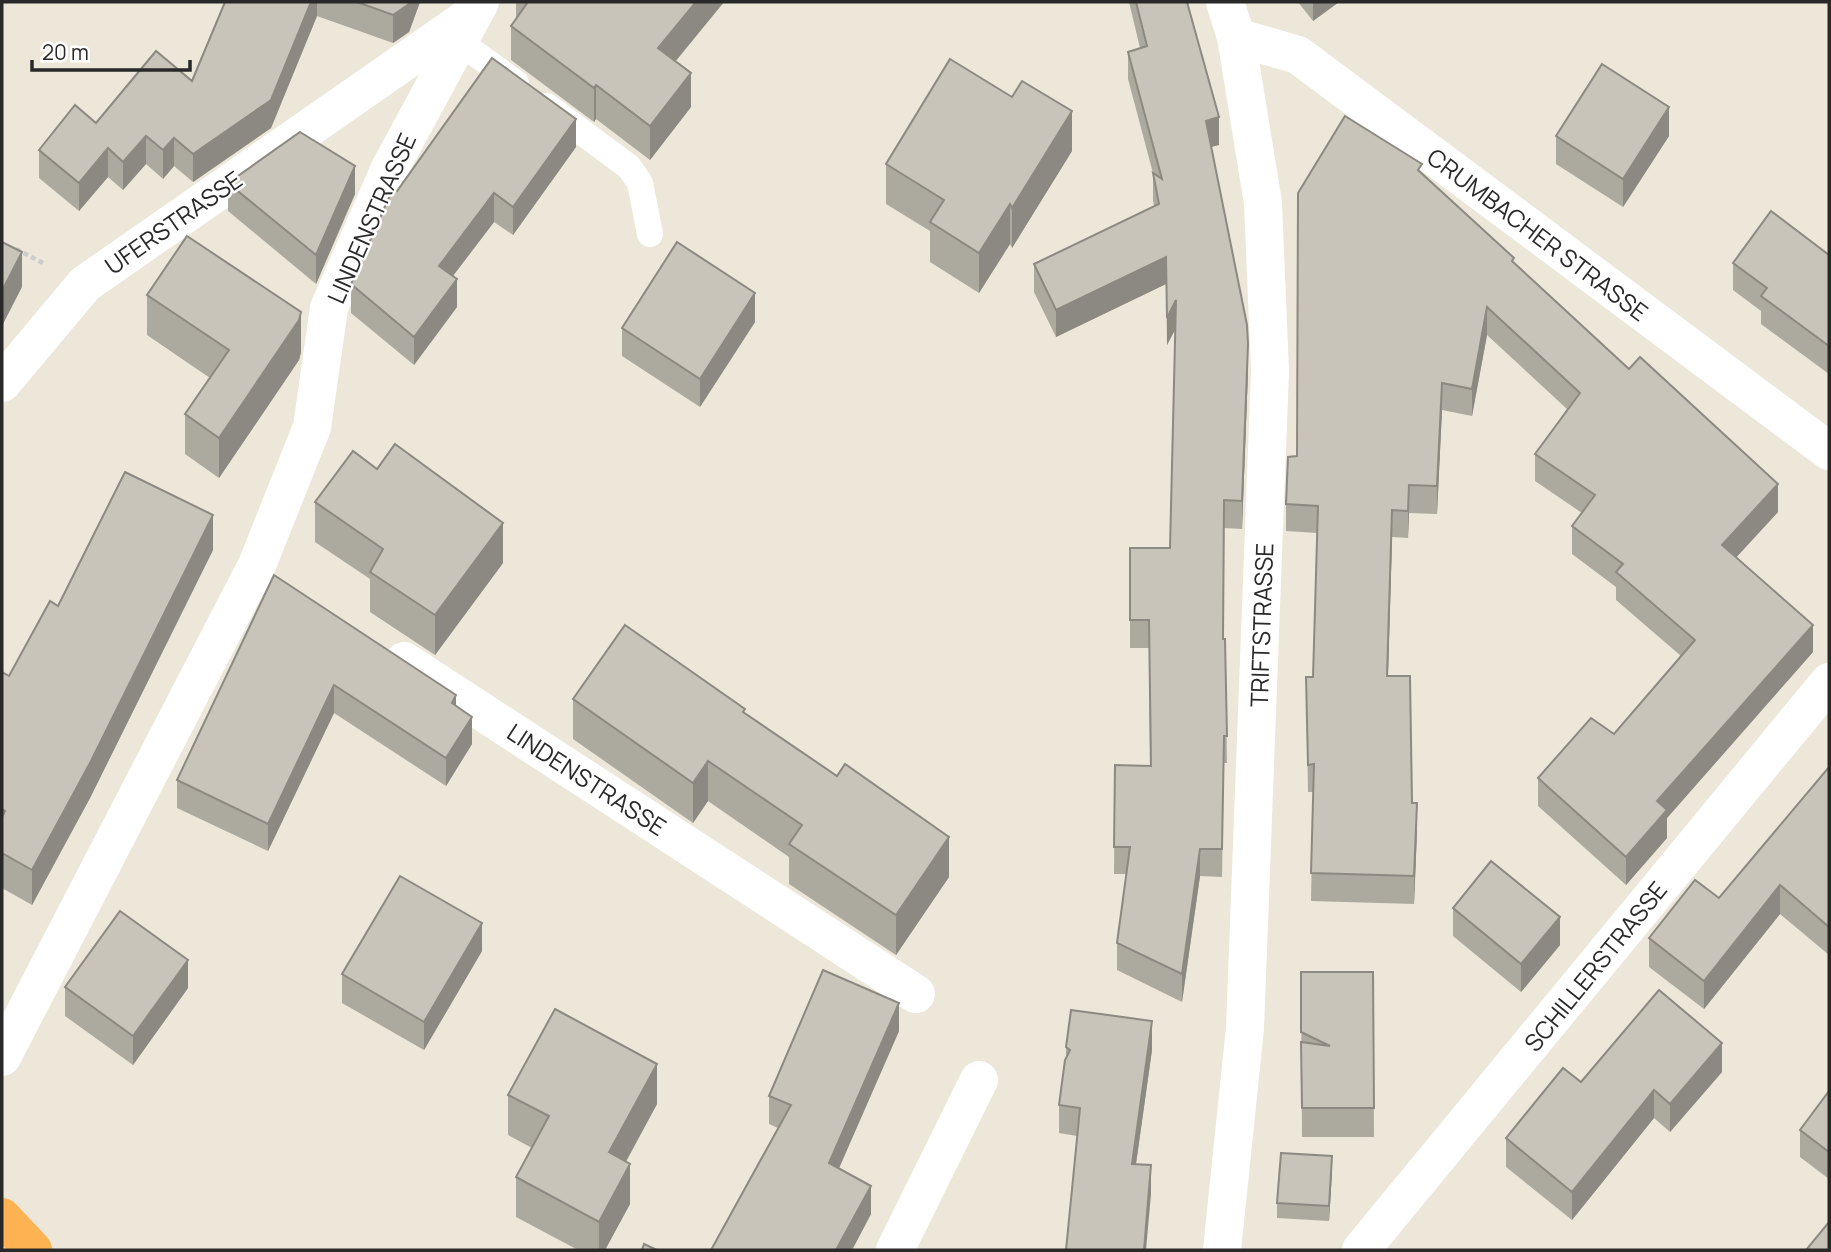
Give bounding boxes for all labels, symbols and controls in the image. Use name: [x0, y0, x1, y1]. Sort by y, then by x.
scale bar: [32, 28, 189, 72]
text: 20 m: [42, 38, 89, 66]
street label: LINDENSTRASSE: [319, 128, 423, 308]
street label: CRUMBACHER STRASSE: [1421, 140, 1655, 328]
street label: UFERSTRASSE: [98, 162, 248, 282]
street label: TRIFTSTRASSE: [1242, 542, 1280, 708]
street label: LINDENSTRASSE: [501, 715, 673, 843]
street label: SCHILLERSTRASSE: [1516, 874, 1674, 1058]

